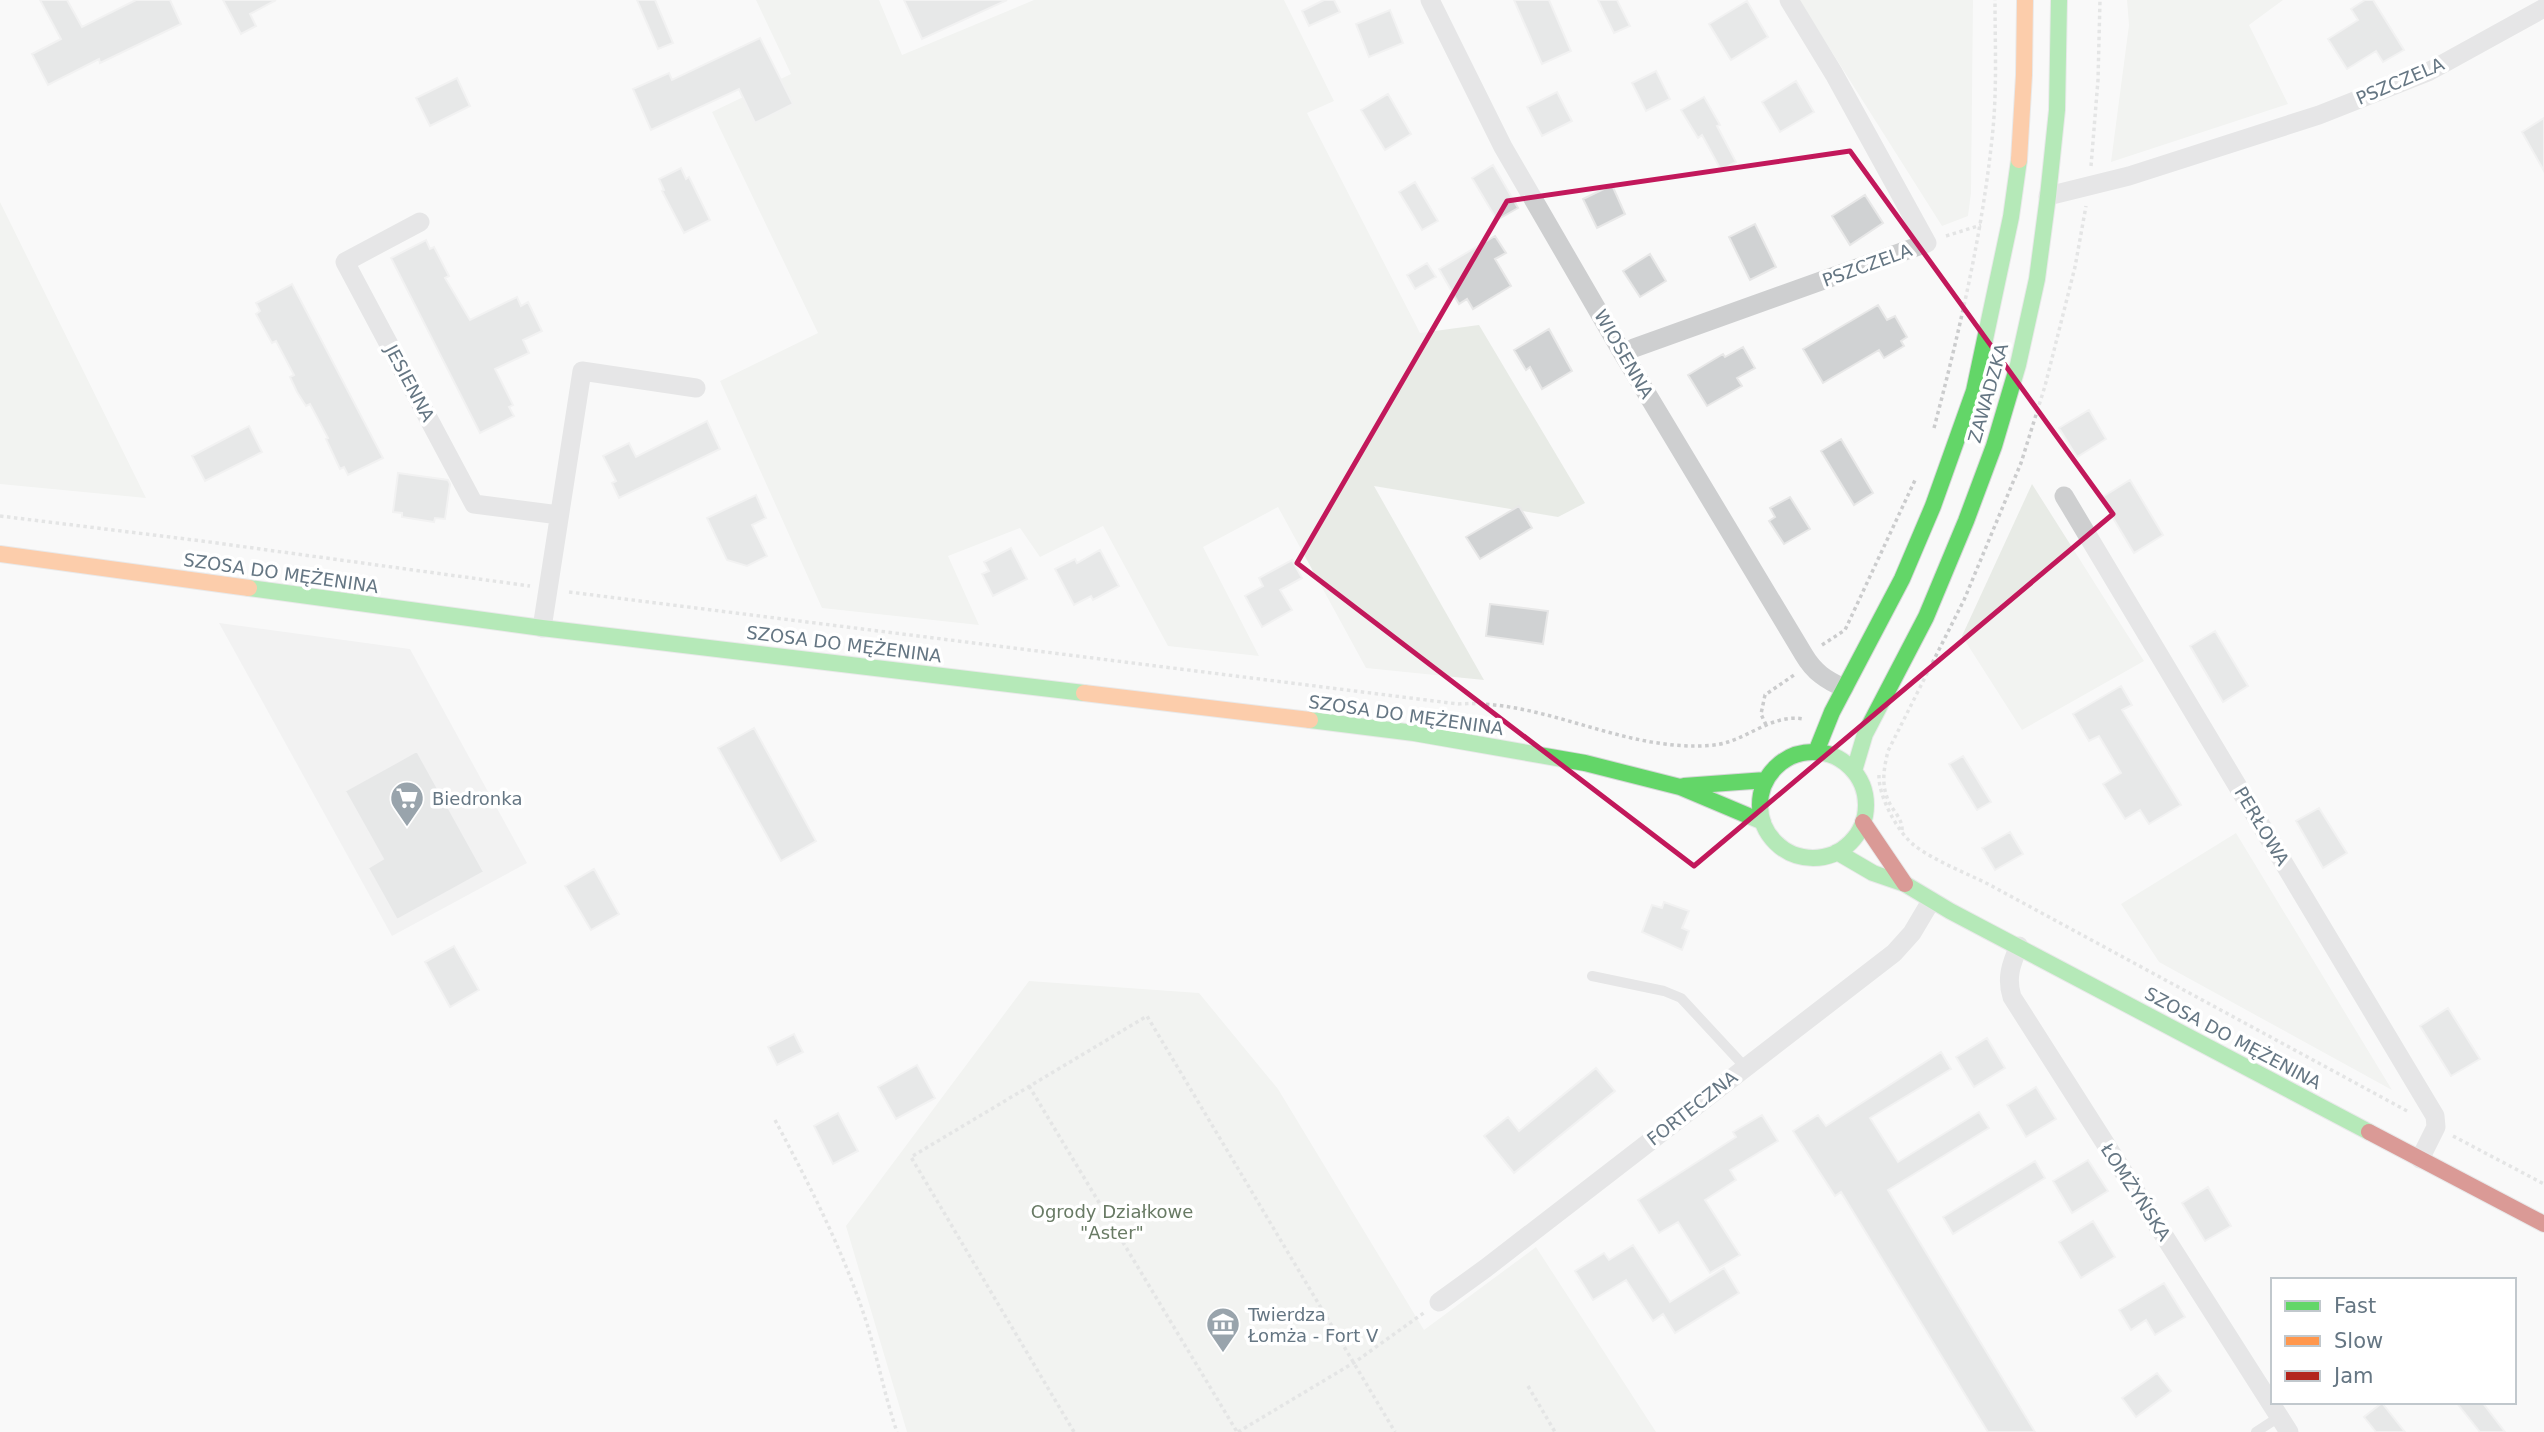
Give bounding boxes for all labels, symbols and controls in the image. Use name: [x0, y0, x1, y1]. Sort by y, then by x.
street label: PSZCZELA: [2353, 53, 2448, 109]
street label: PSZCZELA: [1819, 239, 1915, 291]
street label: WIOSENNA: [1590, 306, 1658, 403]
street label: JESIENNA: [381, 340, 439, 426]
street label: ZAWADZKA: [1964, 340, 2012, 445]
street label: SZOSA DO MĘŻENINA: [182, 549, 380, 597]
street label: SZOSA DO MĘŻENINA: [745, 622, 944, 666]
street label: SZOSA DO MĘŻENINA: [1307, 691, 1505, 739]
supermarket icon: Biedronka: [388, 779, 426, 828]
street label: PERŁOWA: [2230, 783, 2294, 870]
place label: Biedronka: [432, 788, 522, 809]
street label: SZOSA DO MĘŻENINA: [2141, 983, 2325, 1094]
street label: FORTECZNA: [1643, 1066, 1742, 1150]
street label: ŁOMŻYŃSKA: [2096, 1139, 2176, 1245]
park label: Ogrody Działkowe "Aster": [1031, 1201, 1193, 1243]
legend: [2271, 1278, 2516, 1404]
text: Fast: [2334, 1294, 2376, 1318]
place label: Twierdza Łomża - Fort V: [1247, 1304, 1379, 1346]
museum icon: Twierdza Łomża - Fort V: [1204, 1305, 1242, 1354]
text: Slow: [2334, 1329, 2383, 1353]
text: Jam: [2332, 1364, 2374, 1388]

